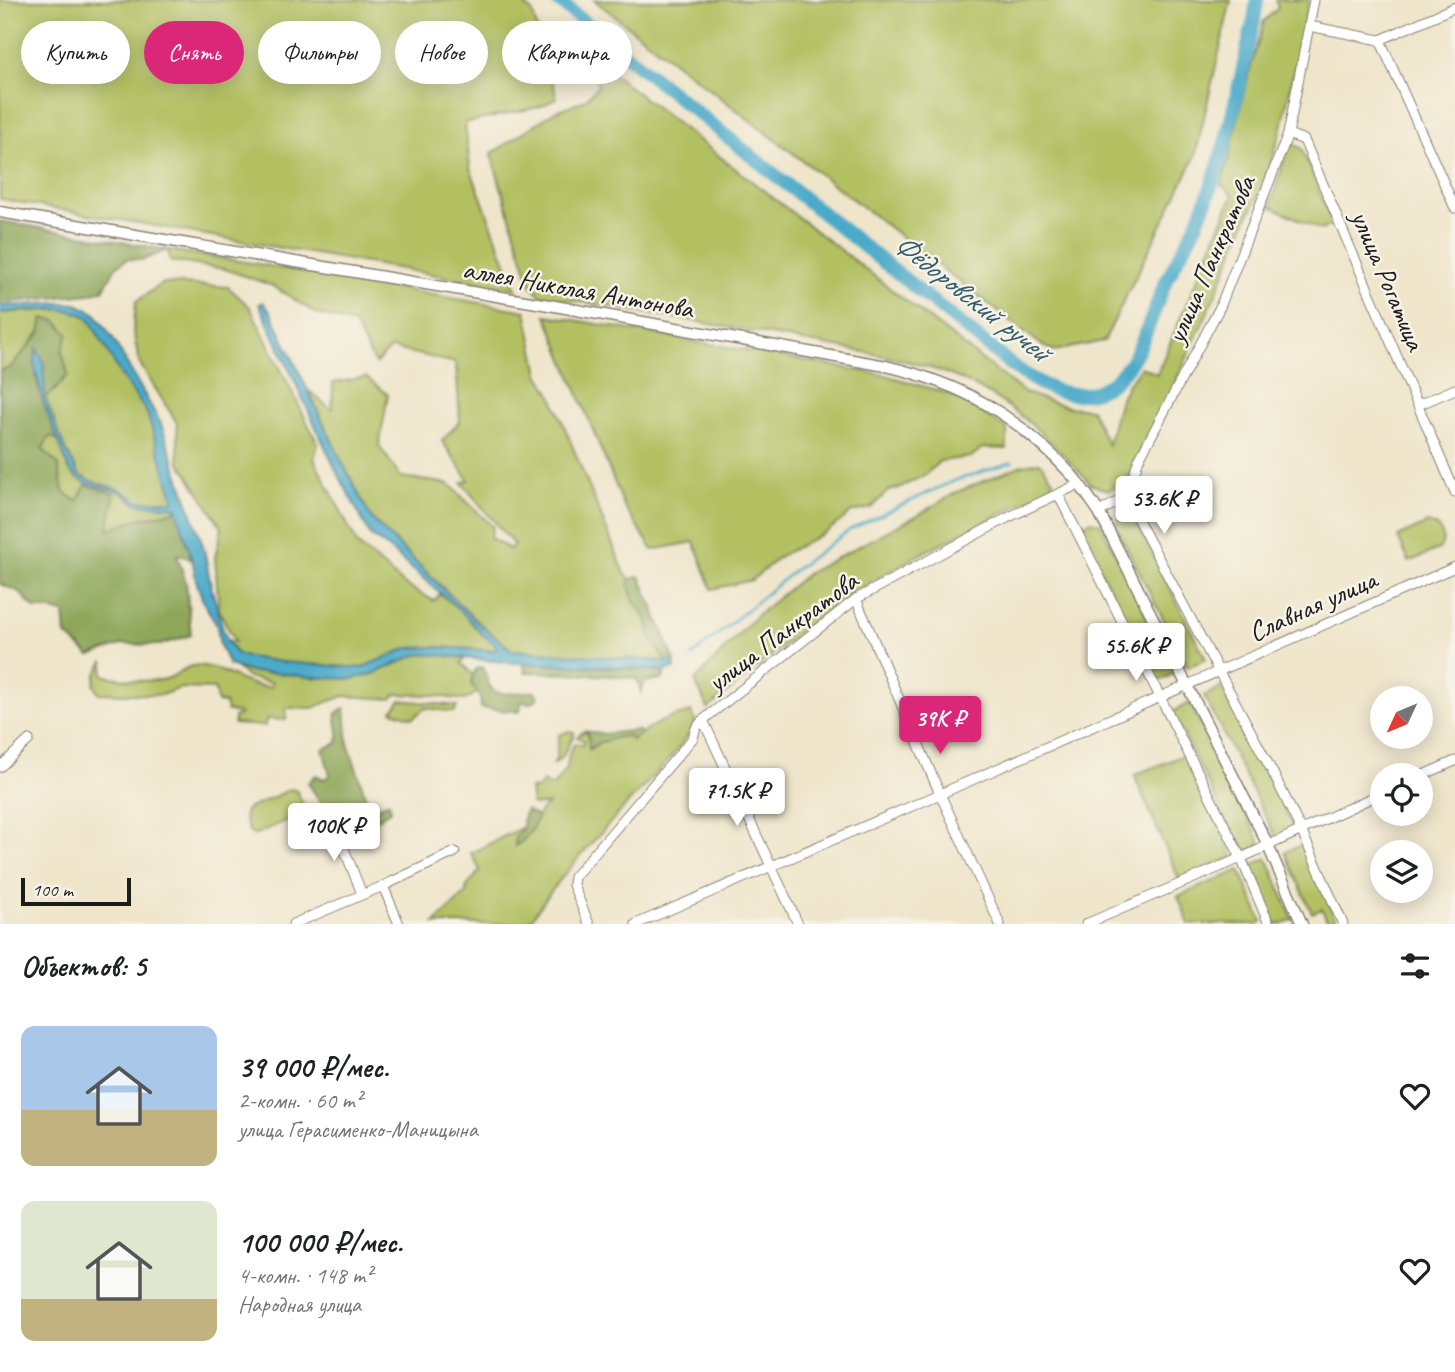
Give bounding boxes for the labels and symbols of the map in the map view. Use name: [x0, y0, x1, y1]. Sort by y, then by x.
street label: улица Панкратова: [1157, 168, 1264, 350]
street label: улица Рогатица: [1343, 203, 1434, 357]
water label: Фёдоровский ручей: [886, 224, 1062, 373]
street label: аллея Николая Антонова: [460, 251, 698, 326]
pin: 53.6K ₽: [1099, 476, 1229, 536]
street label: Славная улица: [1243, 561, 1384, 649]
street label: улица Панкратова: [698, 562, 866, 701]
pin: 55.6K ₽: [1071, 624, 1201, 683]
north arrow: [1370, 686, 1433, 749]
pin: 39K ₽: [891, 696, 989, 756]
pin: 71.5K ₽: [672, 768, 802, 828]
pin: 100K ₽: [277, 804, 391, 863]
scale bar: [21, 875, 131, 907]

